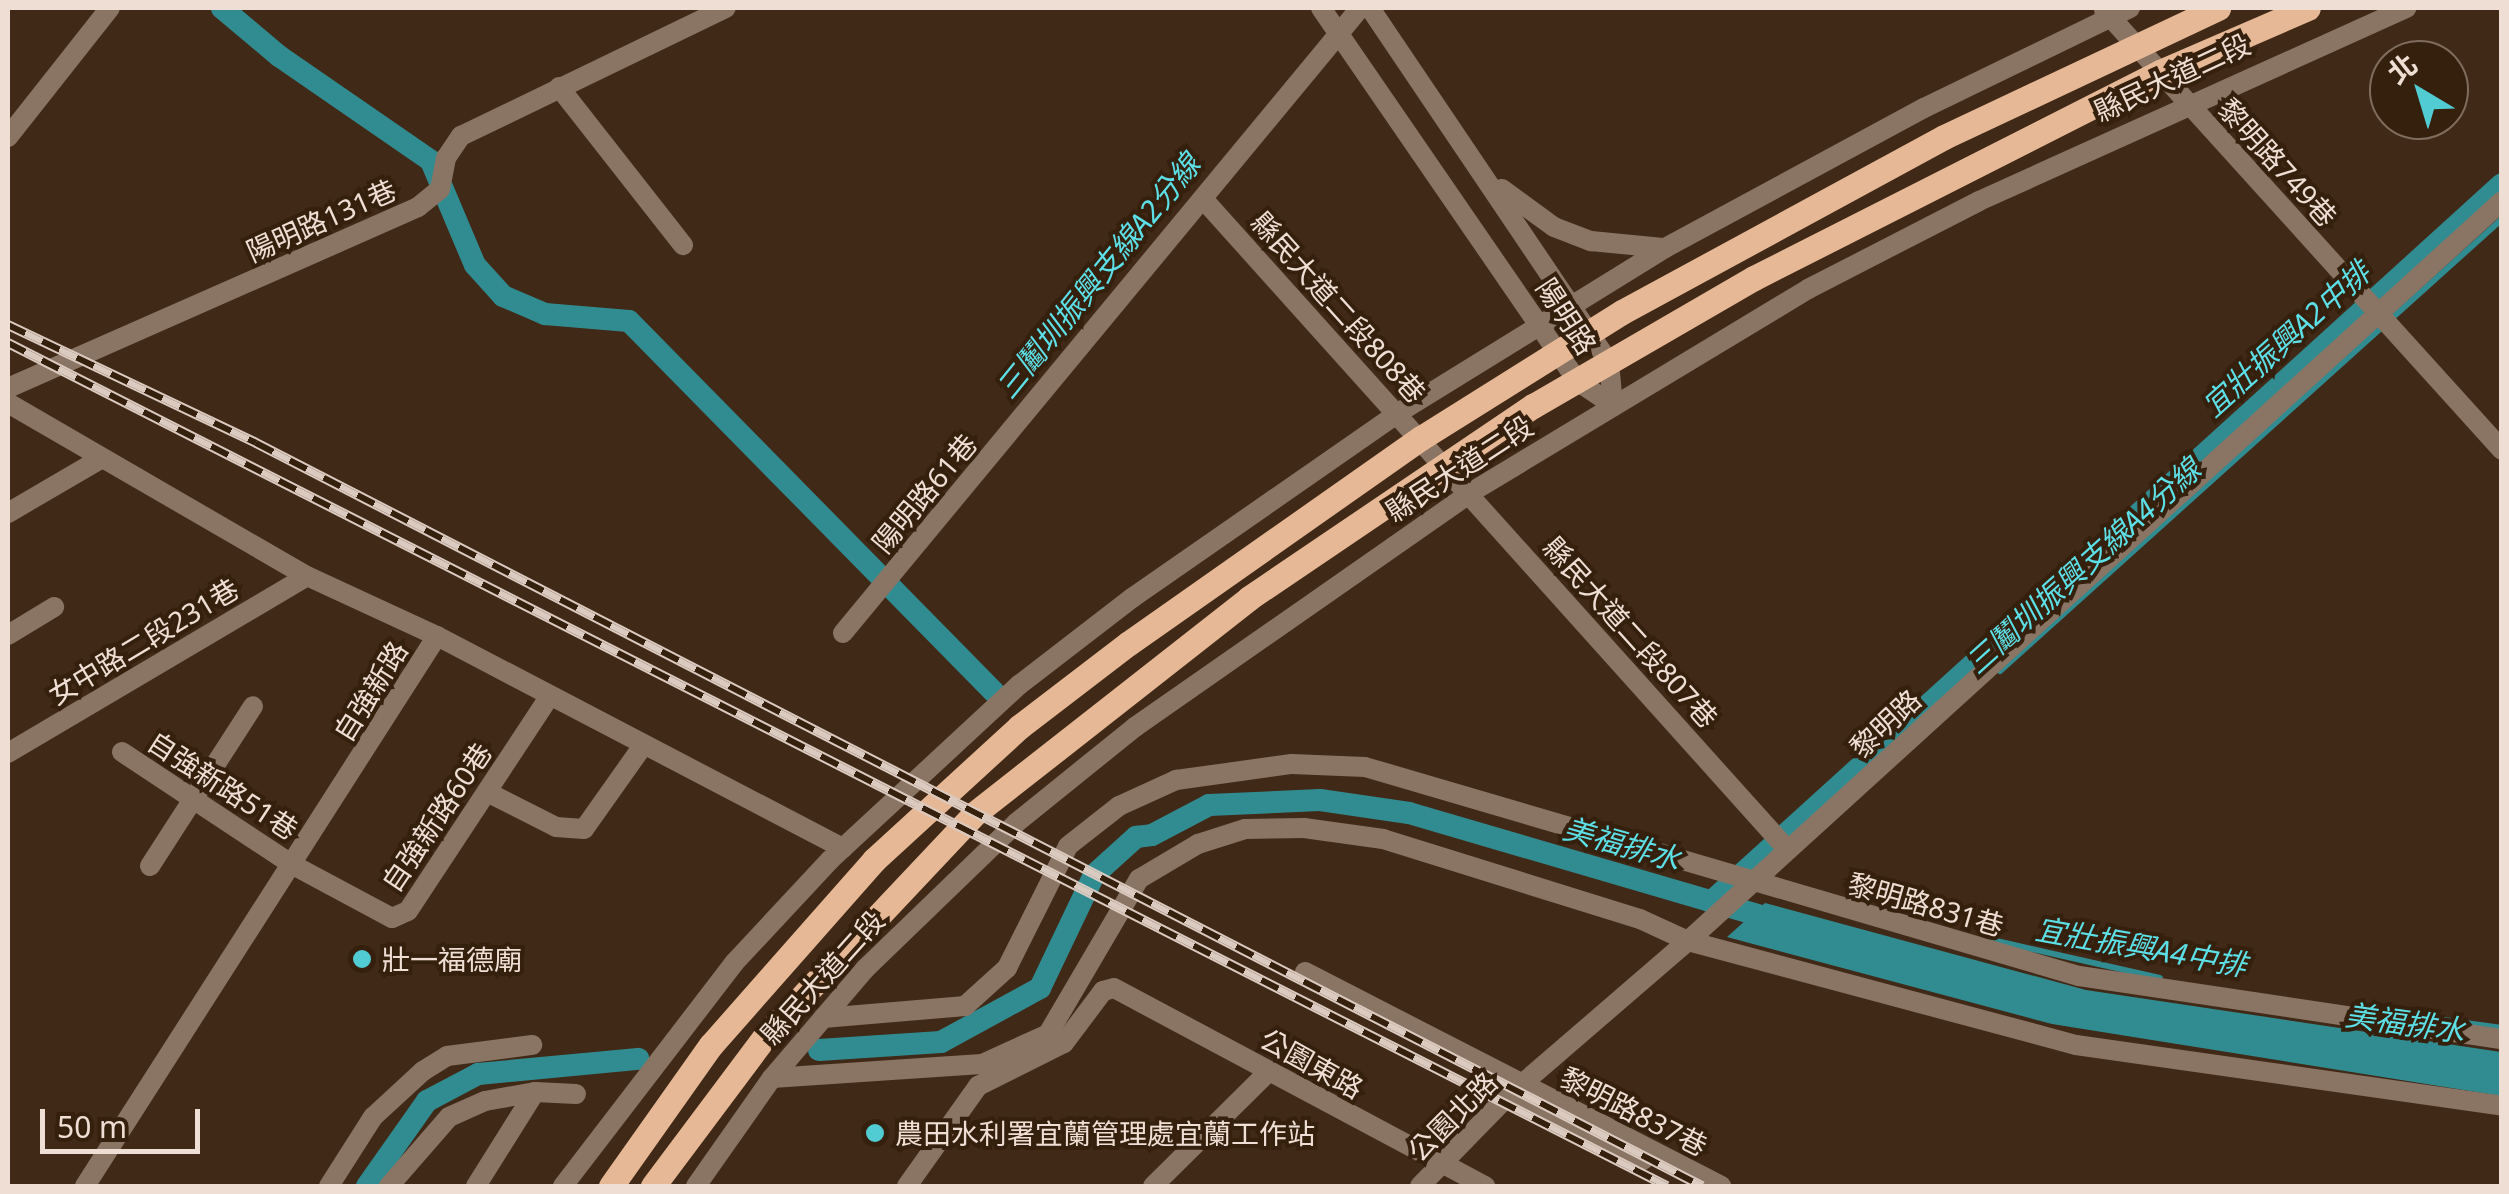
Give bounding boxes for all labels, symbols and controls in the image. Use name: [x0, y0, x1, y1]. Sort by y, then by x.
street label: 縣民大道二段: [2089, 26, 2255, 128]
north arrow: [2369, 40, 2469, 140]
text: 北: [2379, 44, 2424, 92]
street label: 黎明路749巷: [2212, 91, 2344, 233]
water label: 三鬮圳振興支線A2分線: [989, 147, 1207, 405]
street label: 陽明路131巷: [241, 172, 401, 268]
street label: 縣民大道二段808巷: [1245, 205, 1433, 409]
water label: 宜壯振興A2中排: [2195, 254, 2377, 424]
street label: 陽明路: [1530, 272, 1604, 360]
street label: 縣民大道二段: [1379, 408, 1539, 528]
street label: 陽明路61巷: [865, 427, 983, 559]
water label: 三鬮圳振興支線A4分線: [1958, 451, 2208, 681]
street label: 縣民大道二段807巷: [1537, 530, 1725, 734]
street label: 女中路二段231巷: [42, 571, 244, 711]
street label: 自強新路: [326, 635, 414, 747]
street label: 黎明路: [1843, 682, 1927, 764]
street label: 自強新路51巷: [142, 724, 304, 846]
street label: 自強新路60巷: [374, 736, 498, 898]
water label: 美福排水: [1559, 810, 1685, 878]
street label: 黎明路831巷: [1844, 866, 2008, 942]
street label: 縣民大道二段: [753, 903, 891, 1051]
water label: 宜壯振興A4中排: [2033, 911, 2249, 983]
place label: 壯一福德廟: [382, 942, 522, 976]
marker: 壯一福德廟: [351, 948, 373, 970]
water label: 美福排水: [2343, 997, 2467, 1049]
street label: 公園東路: [1255, 1021, 1369, 1105]
street label: 黎明路837巷: [1555, 1060, 1713, 1162]
street label: 公園北路: [1401, 1065, 1503, 1167]
scale bar: [45, 1089, 205, 1151]
text: 50 m: [57, 1106, 127, 1147]
place label: 農田水利署宜蘭管理處宜蘭工作站: [895, 1116, 1315, 1150]
marker: 農田水利署宜蘭管理處宜蘭工作站: [864, 1122, 886, 1144]

